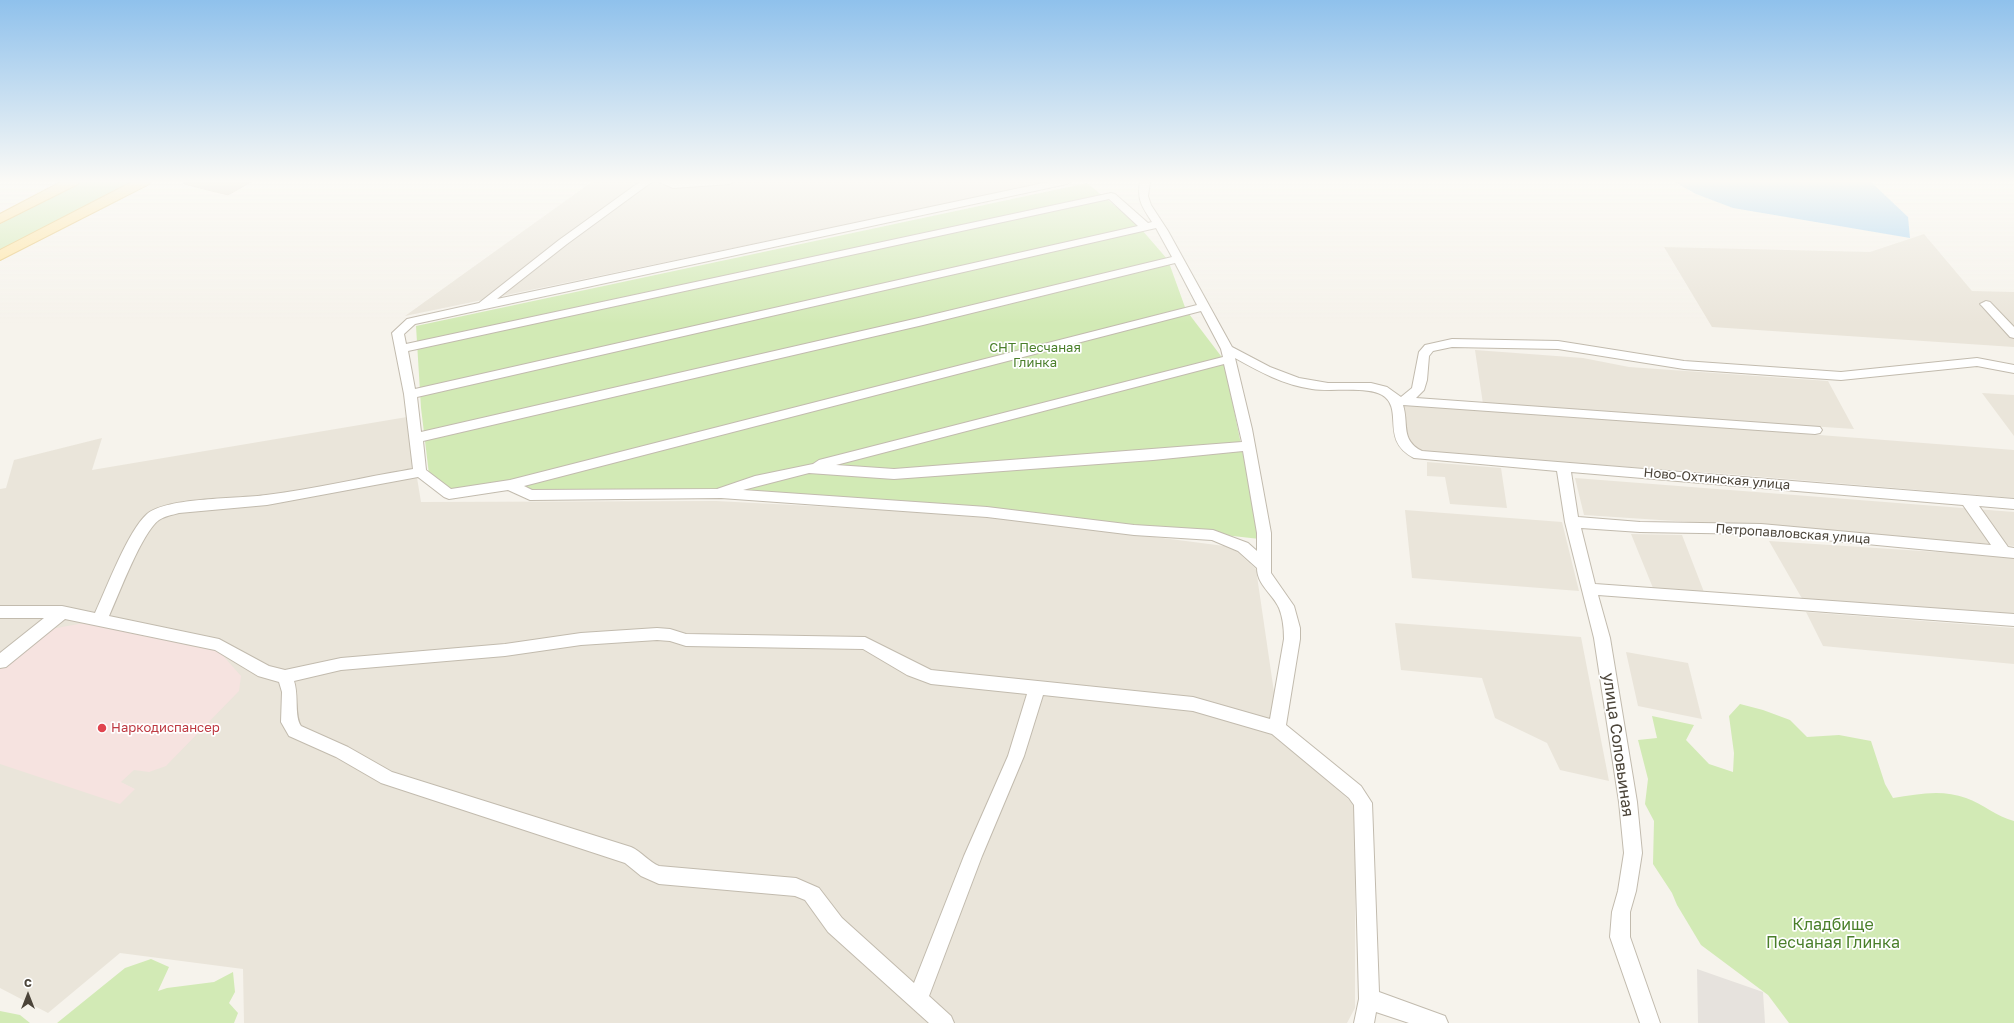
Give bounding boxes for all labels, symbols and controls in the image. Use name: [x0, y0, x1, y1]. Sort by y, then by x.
park label: СНТ Песчаная Глинка: [989, 340, 1081, 371]
street label: Ново-Охтинская улица: [1643, 465, 1791, 493]
street label: Петропавловская улица: [1715, 521, 1871, 547]
street label: улица Соловьиная: [1598, 672, 1638, 818]
place label: Наркодиспансер: [111, 720, 220, 736]
marker: Наркодиспансер: [96, 722, 108, 734]
park label: Кладбище Песчаная Глинка: [1766, 915, 1900, 953]
north arrow: [8, 975, 48, 1015]
text: С: [24, 976, 32, 989]

